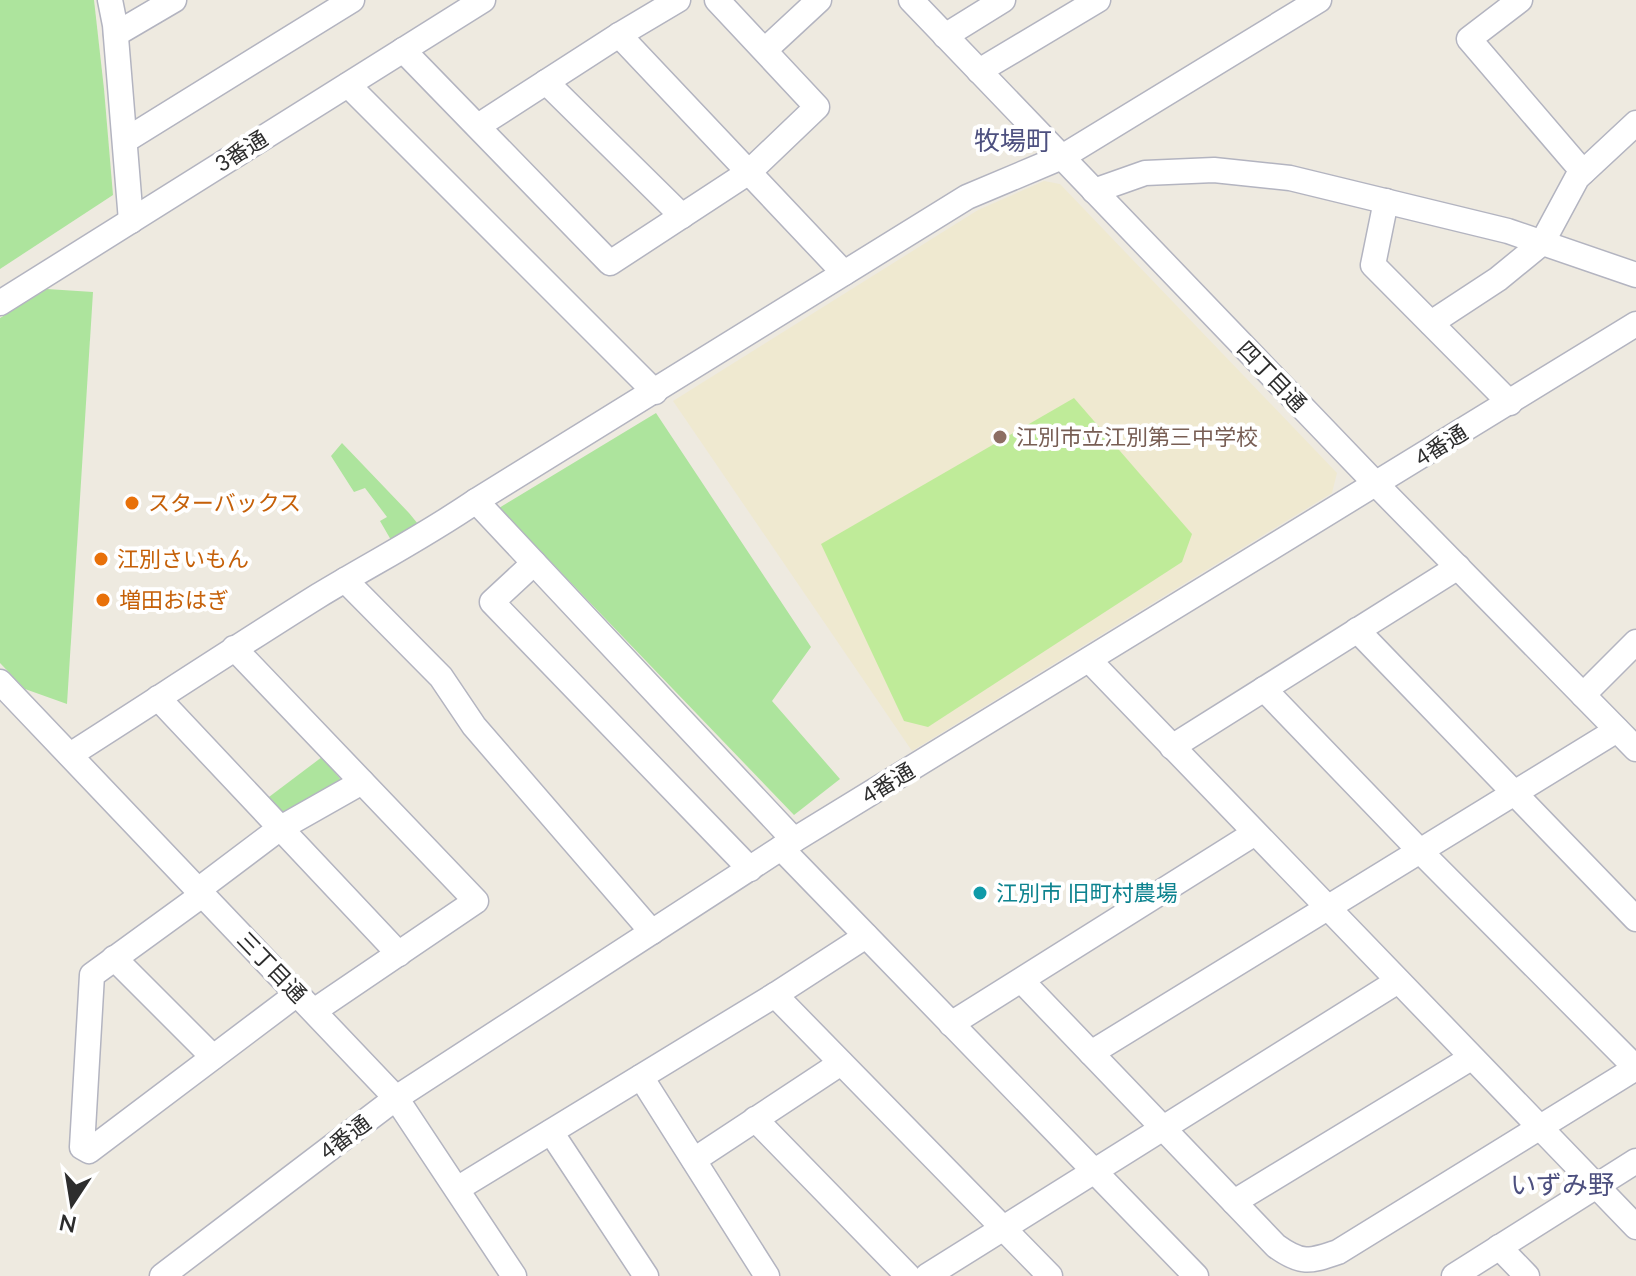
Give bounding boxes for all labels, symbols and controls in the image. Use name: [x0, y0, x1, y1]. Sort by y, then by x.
street label: 3番通: [210, 124, 272, 177]
district label: 牧場町: [974, 124, 1052, 156]
street label: 四丁目通: [1232, 335, 1313, 417]
street label: 4番通: [1410, 418, 1472, 471]
place label: 江別市立江別第三中学校: [1016, 423, 1258, 450]
marker: 江別市立江別第三中学校: [991, 428, 1009, 446]
place label: スターバックス: [148, 489, 301, 516]
marker: スターバックス: [123, 494, 141, 512]
place label: 江別さいもん: [117, 545, 249, 572]
marker: 江別さいもん: [92, 550, 110, 568]
place label: 増田おはぎ: [119, 586, 229, 613]
marker: 増田おはぎ: [94, 591, 112, 609]
street label: 4番通: [856, 756, 919, 809]
place label: 江別市 旧町村農場: [996, 879, 1178, 906]
marker: 江別市 旧町村農場: [971, 884, 989, 902]
street label: 三丁目通: [232, 926, 313, 1008]
street label: 4番通: [314, 1109, 375, 1164]
north arrow: [32, 1164, 112, 1244]
district label: いずみ野: [1510, 1168, 1614, 1200]
text: N: [57, 1209, 79, 1239]

